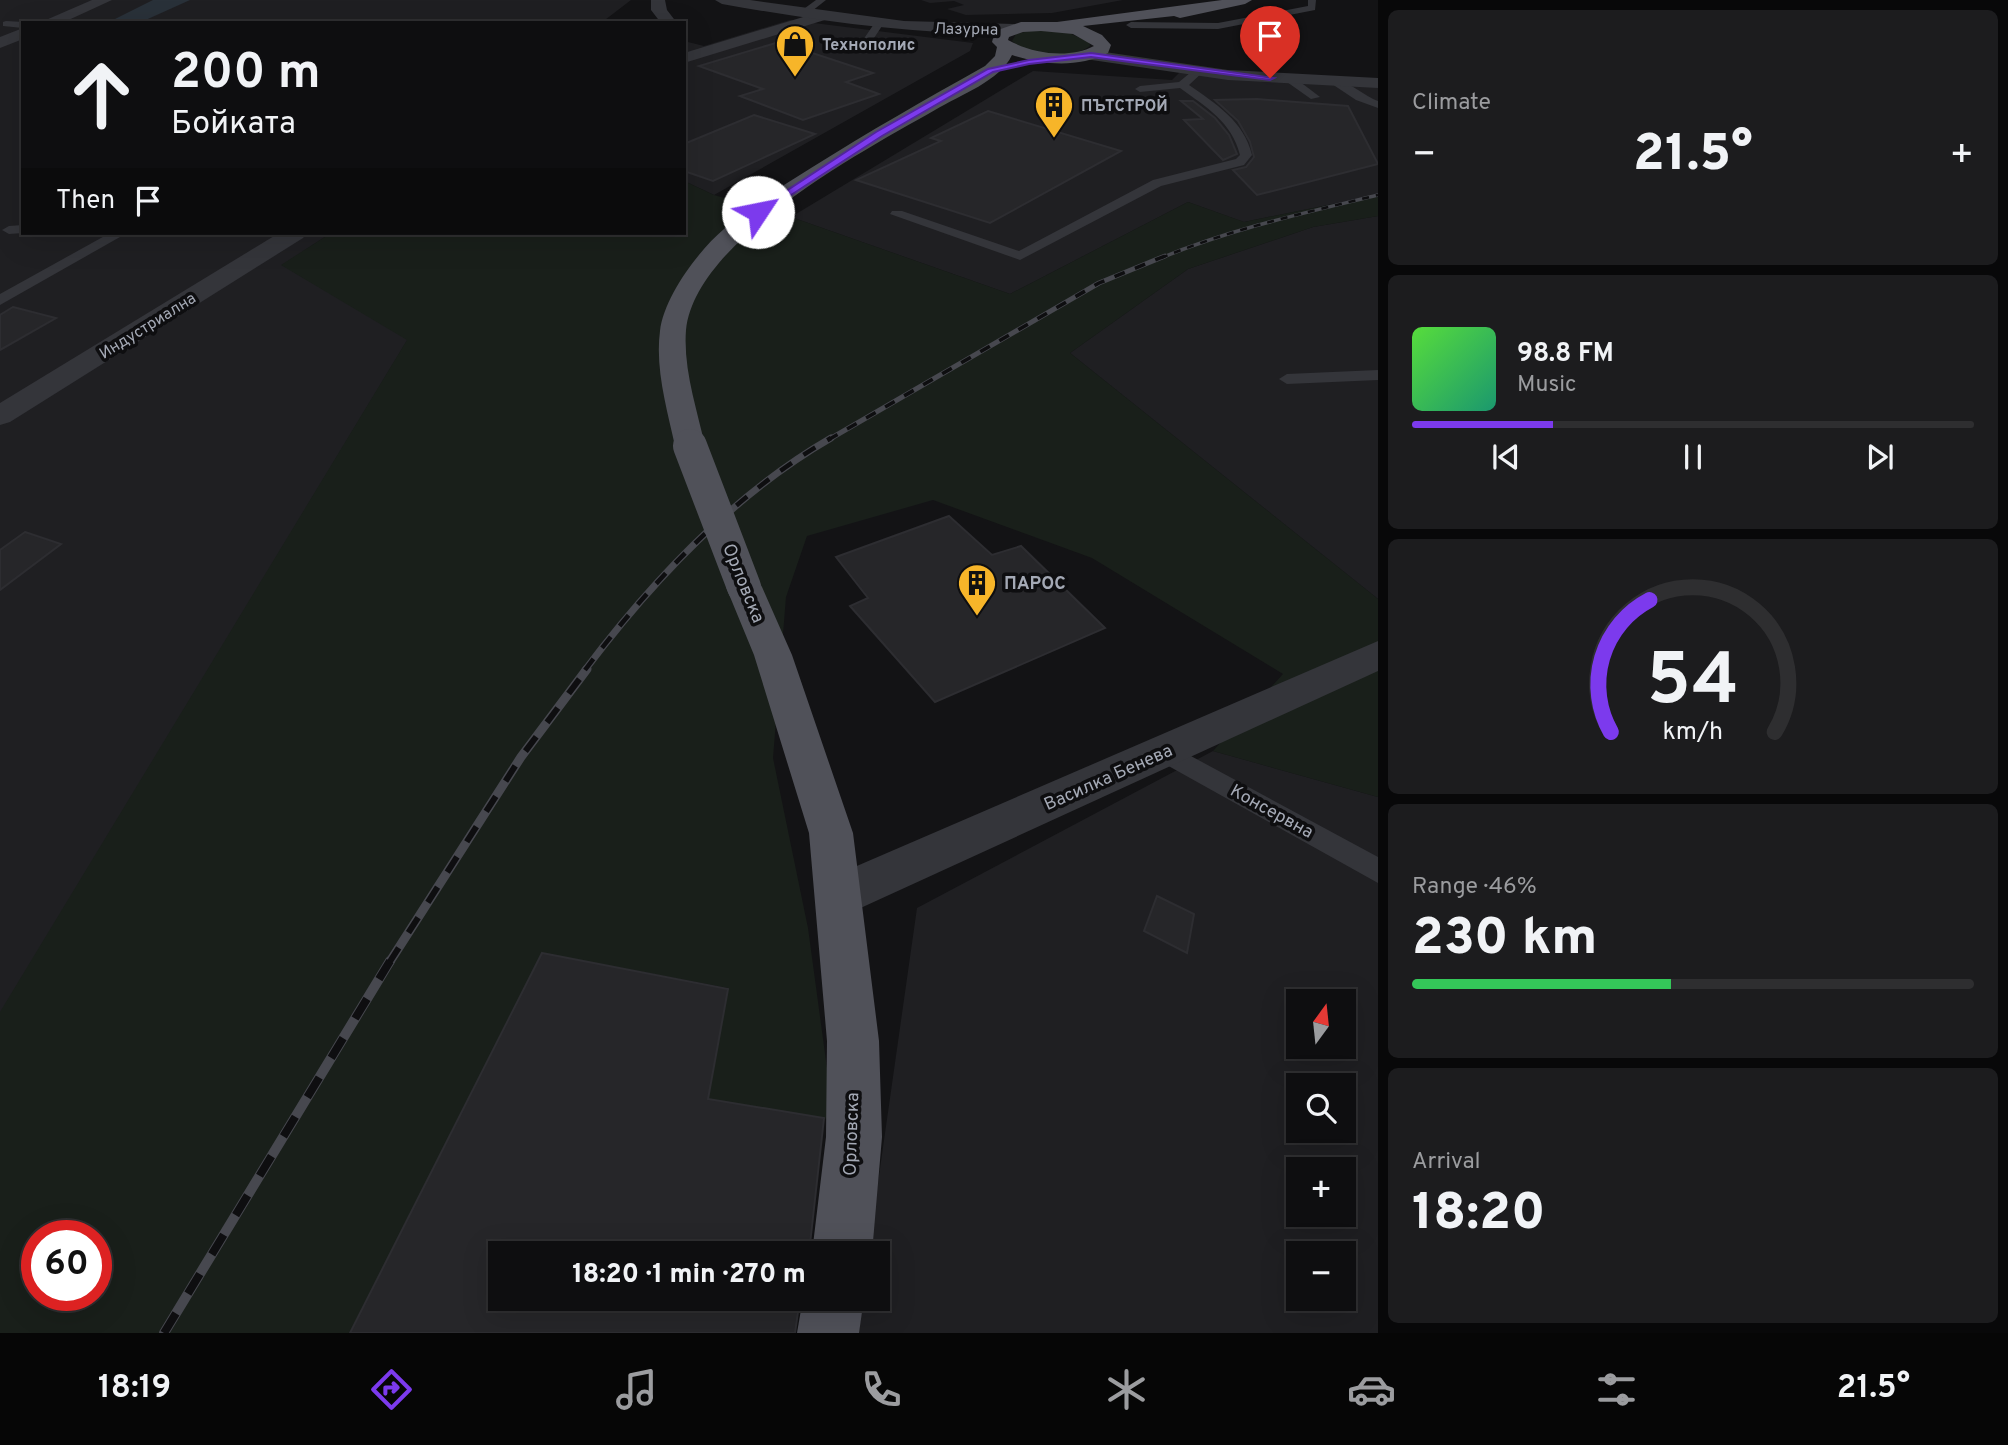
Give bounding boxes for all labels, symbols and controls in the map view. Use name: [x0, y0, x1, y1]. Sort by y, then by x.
pin: [1240, 6, 1300, 78]
icon: arrive: [1251, 17, 1289, 55]
street label: Лазурна: [934, 19, 998, 41]
shop icon: Технополис: [774, 23, 816, 78]
place label: Технополис: [822, 36, 915, 56]
text: 200 m: [171, 44, 321, 106]
icon: ahead: [56, 49, 147, 140]
building icon: ПЪТСТРОЙ: [1033, 84, 1075, 139]
text: Climate: [1412, 89, 1491, 118]
place label: ПЪТСТРОЙ: [1081, 95, 1168, 117]
text: Бойката: [171, 105, 296, 145]
text: 21.5°: [1633, 123, 1753, 189]
text: −: [1412, 132, 1437, 181]
text: +: [1949, 132, 1974, 181]
position arrow: [721, 175, 795, 249]
icon: arrive: [129, 182, 167, 220]
text: Then: [56, 185, 115, 218]
street label: Индустриална: [96, 289, 200, 364]
text: 98.8 FM: [1517, 338, 1614, 371]
text: Music: [1517, 371, 1577, 400]
icon: previous: [1487, 438, 1525, 476]
icon: pause: [1674, 438, 1712, 476]
icon: next: [1861, 438, 1899, 476]
street label: Орловска: [716, 541, 769, 627]
building icon: ПАРОС: [956, 562, 998, 617]
place label: ПАРОС: [1004, 573, 1066, 596]
text: 54: [1647, 639, 1739, 731]
text: km/h: [1663, 717, 1723, 749]
street label: Василка Бенева: [1041, 740, 1176, 817]
street label: Консервна: [1226, 780, 1317, 845]
text: Range · 46%: [1412, 873, 1537, 902]
text: 230 km: [1412, 907, 1597, 973]
north arrow: [1286, 989, 1356, 1059]
map controls: [1286, 989, 1356, 1311]
button: search: [1286, 1073, 1356, 1143]
street label: Орловска: [840, 1092, 865, 1176]
text: Arrival: [1412, 1148, 1481, 1177]
button: +: [1286, 1157, 1356, 1227]
text: 18:20: [1412, 1182, 1545, 1248]
speed limit sign: 60: [21, 1220, 112, 1311]
button: −: [1286, 1241, 1356, 1311]
text: 18:20 · 1 min · 270 m: [572, 1259, 806, 1292]
icon: directions: [367, 1365, 416, 1414]
icon: music: [612, 1365, 661, 1414]
icon: phone: [857, 1365, 906, 1414]
icon: climate: [1102, 1365, 1151, 1414]
icon: car: [1347, 1365, 1396, 1414]
icon: filters: [1592, 1365, 1641, 1414]
text: 18:19: [98, 1369, 171, 1409]
text: 21.5°: [1837, 1369, 1910, 1409]

